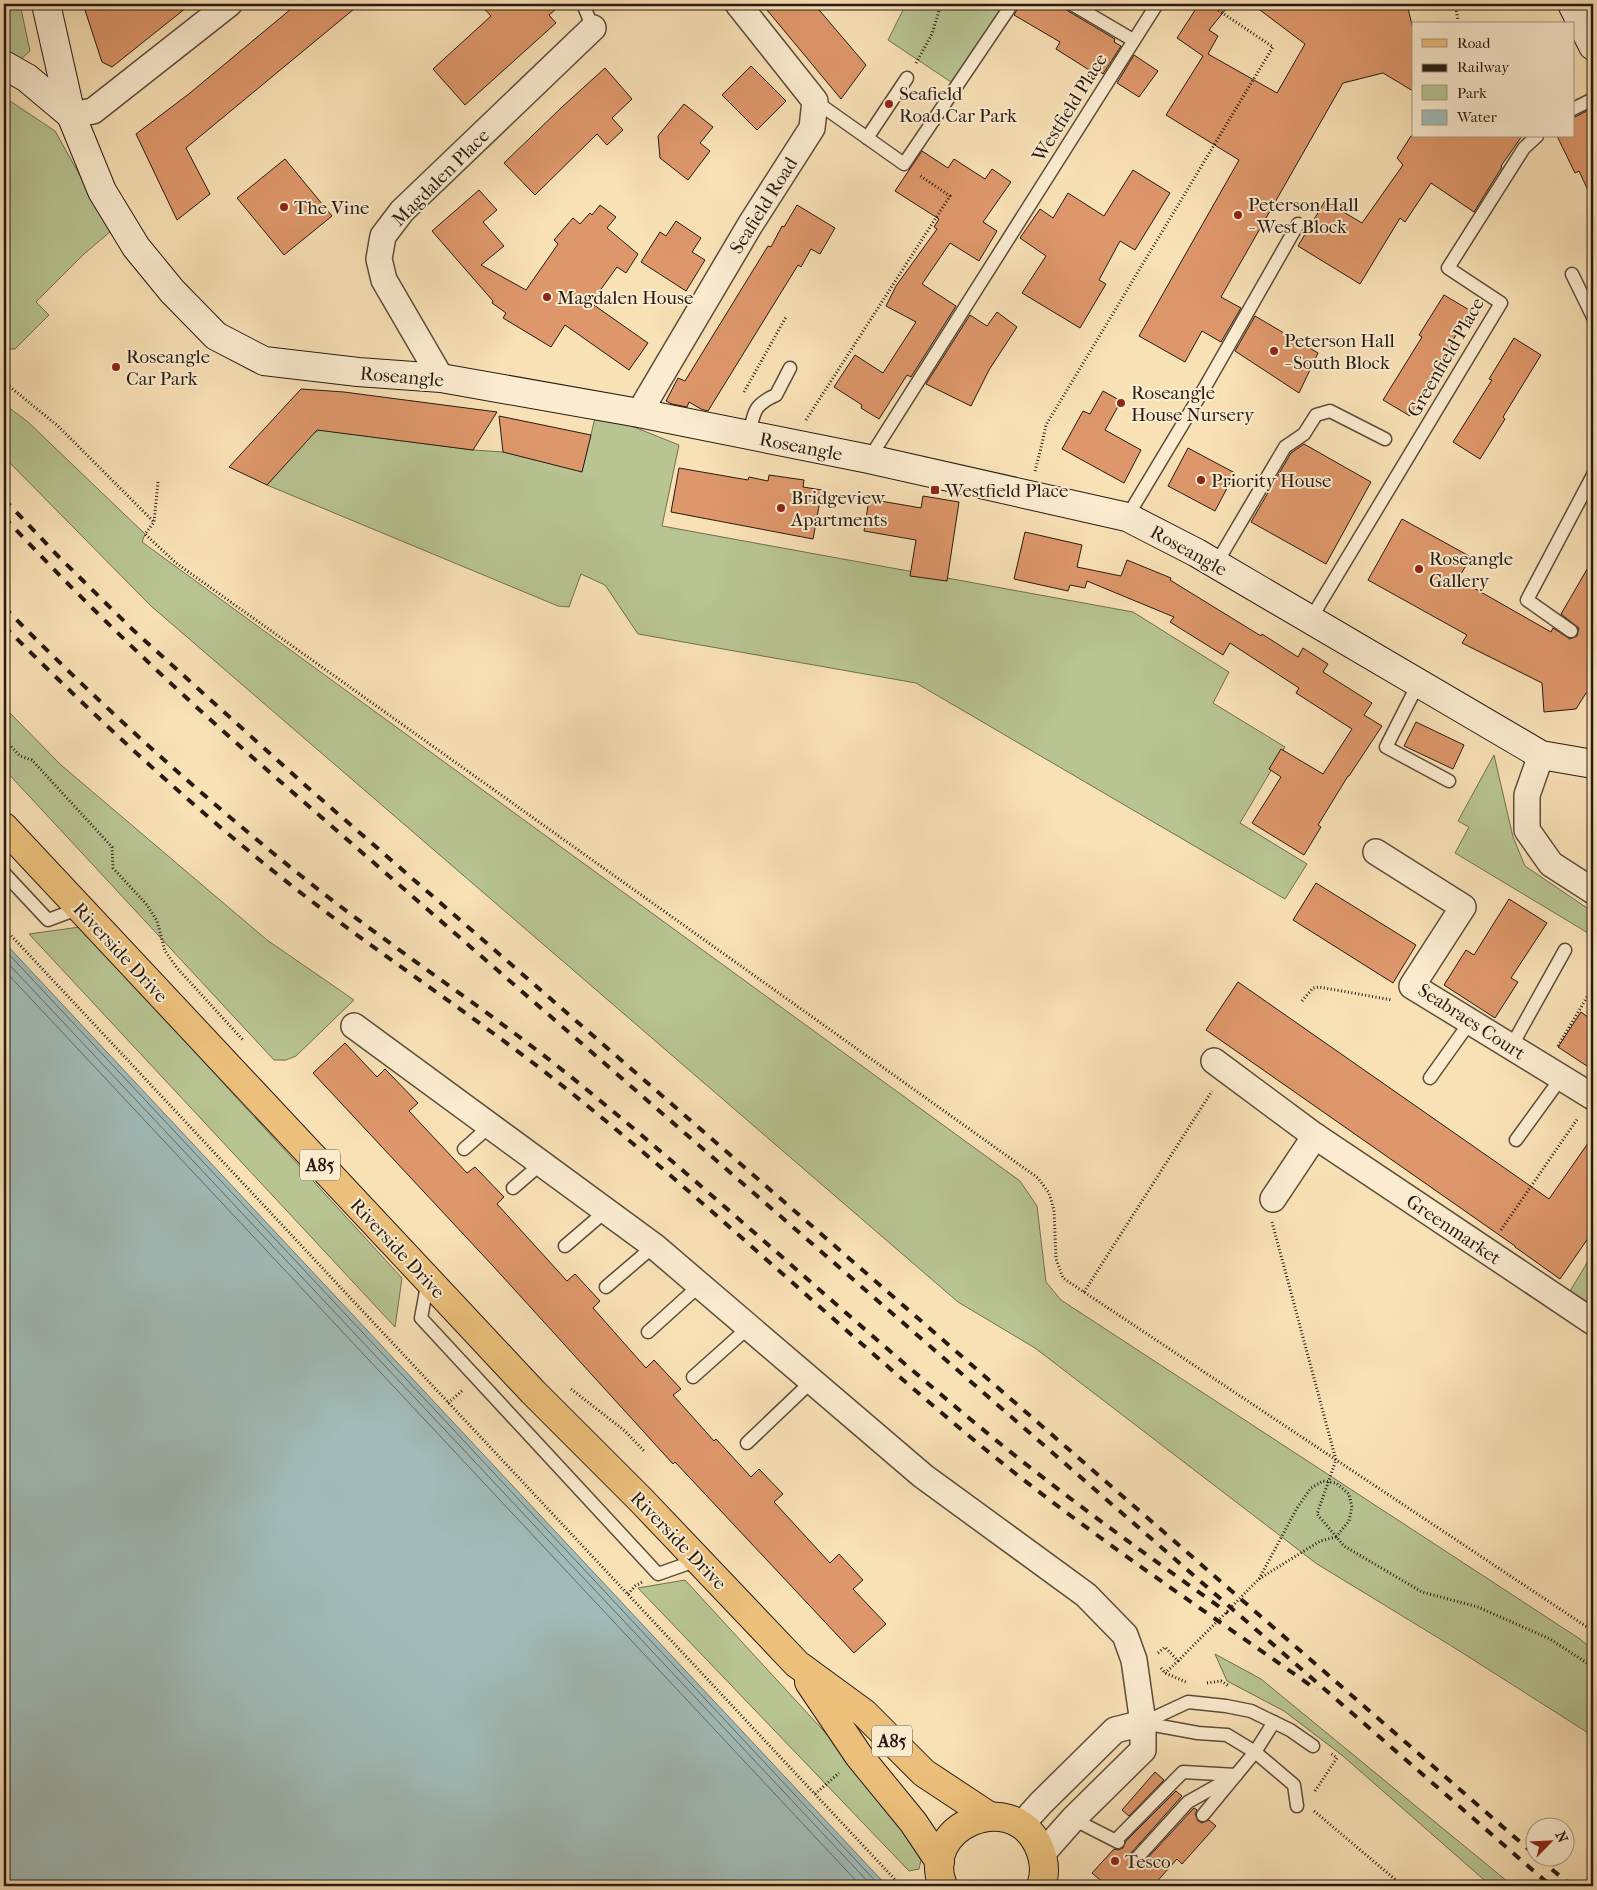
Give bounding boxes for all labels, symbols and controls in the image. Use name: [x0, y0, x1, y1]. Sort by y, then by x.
legend: [1412, 22, 1574, 138]
text: Road: [1457, 34, 1491, 52]
street label: Westfield Place: [1027, 49, 1112, 167]
text: Railway: [1457, 58, 1510, 76]
place label: Seafield Road Car Park: [899, 83, 1017, 127]
text: Park: [1457, 84, 1487, 102]
marker: Seafield Road Car Park: [883, 98, 895, 110]
text: Water: [1456, 108, 1497, 126]
street label: Magdalen Place: [388, 125, 494, 231]
street label: Seafield Road: [725, 153, 803, 258]
place label: Peterson Hall - West Block: [1248, 194, 1359, 238]
place label: The Vine: [294, 197, 370, 219]
marker: The Vine: [278, 201, 290, 213]
marker: Peterson Hall - West Block: [1232, 209, 1244, 221]
place label: Magdalen House: [557, 287, 693, 309]
marker: Magdalen House: [541, 291, 553, 303]
street label: Greenfield Place: [1403, 294, 1489, 421]
place label: Peterson Hall - South Block: [1284, 330, 1395, 374]
marker: Peterson Hall - South Block: [1268, 345, 1280, 357]
place label: Roseangle Car Park: [126, 346, 210, 390]
marker: Roseangle Car Park: [110, 361, 122, 373]
street label: Roseangle: [359, 362, 445, 392]
place label: Roseangle House Nursery: [1131, 382, 1255, 426]
marker: Roseangle House Nursery: [1115, 397, 1127, 409]
street label: Roseangle: [757, 428, 844, 466]
place label: Priority House: [1211, 470, 1331, 492]
marker: Priority House: [1195, 474, 1207, 486]
place label: Westfield Place: [944, 480, 1068, 502]
marker: Westfield Place: [929, 484, 941, 496]
place label: Bridgeview Apartments: [790, 487, 887, 531]
marker: Bridgeview Apartments: [775, 502, 787, 514]
street label: Roseangle: [1146, 521, 1231, 581]
place label: Roseangle Gallery: [1429, 548, 1513, 592]
marker: Roseangle Gallery: [1413, 563, 1425, 575]
street label: Riverside Drive: [68, 898, 172, 1007]
street label: Seabraes Court: [1414, 979, 1529, 1065]
road number: A85: [300, 1150, 340, 1180]
street label: Greenmarket: [1402, 1190, 1505, 1270]
street label: Riverside Drive: [345, 1194, 449, 1303]
street label: Riverside Drive: [626, 1487, 731, 1595]
road number: A85: [872, 1725, 912, 1756]
north arrow: [1524, 1818, 1574, 1868]
text: N: [1551, 1829, 1571, 1846]
place label: Tesco: [1125, 1851, 1171, 1873]
marker: Tesco: [1109, 1855, 1121, 1867]

